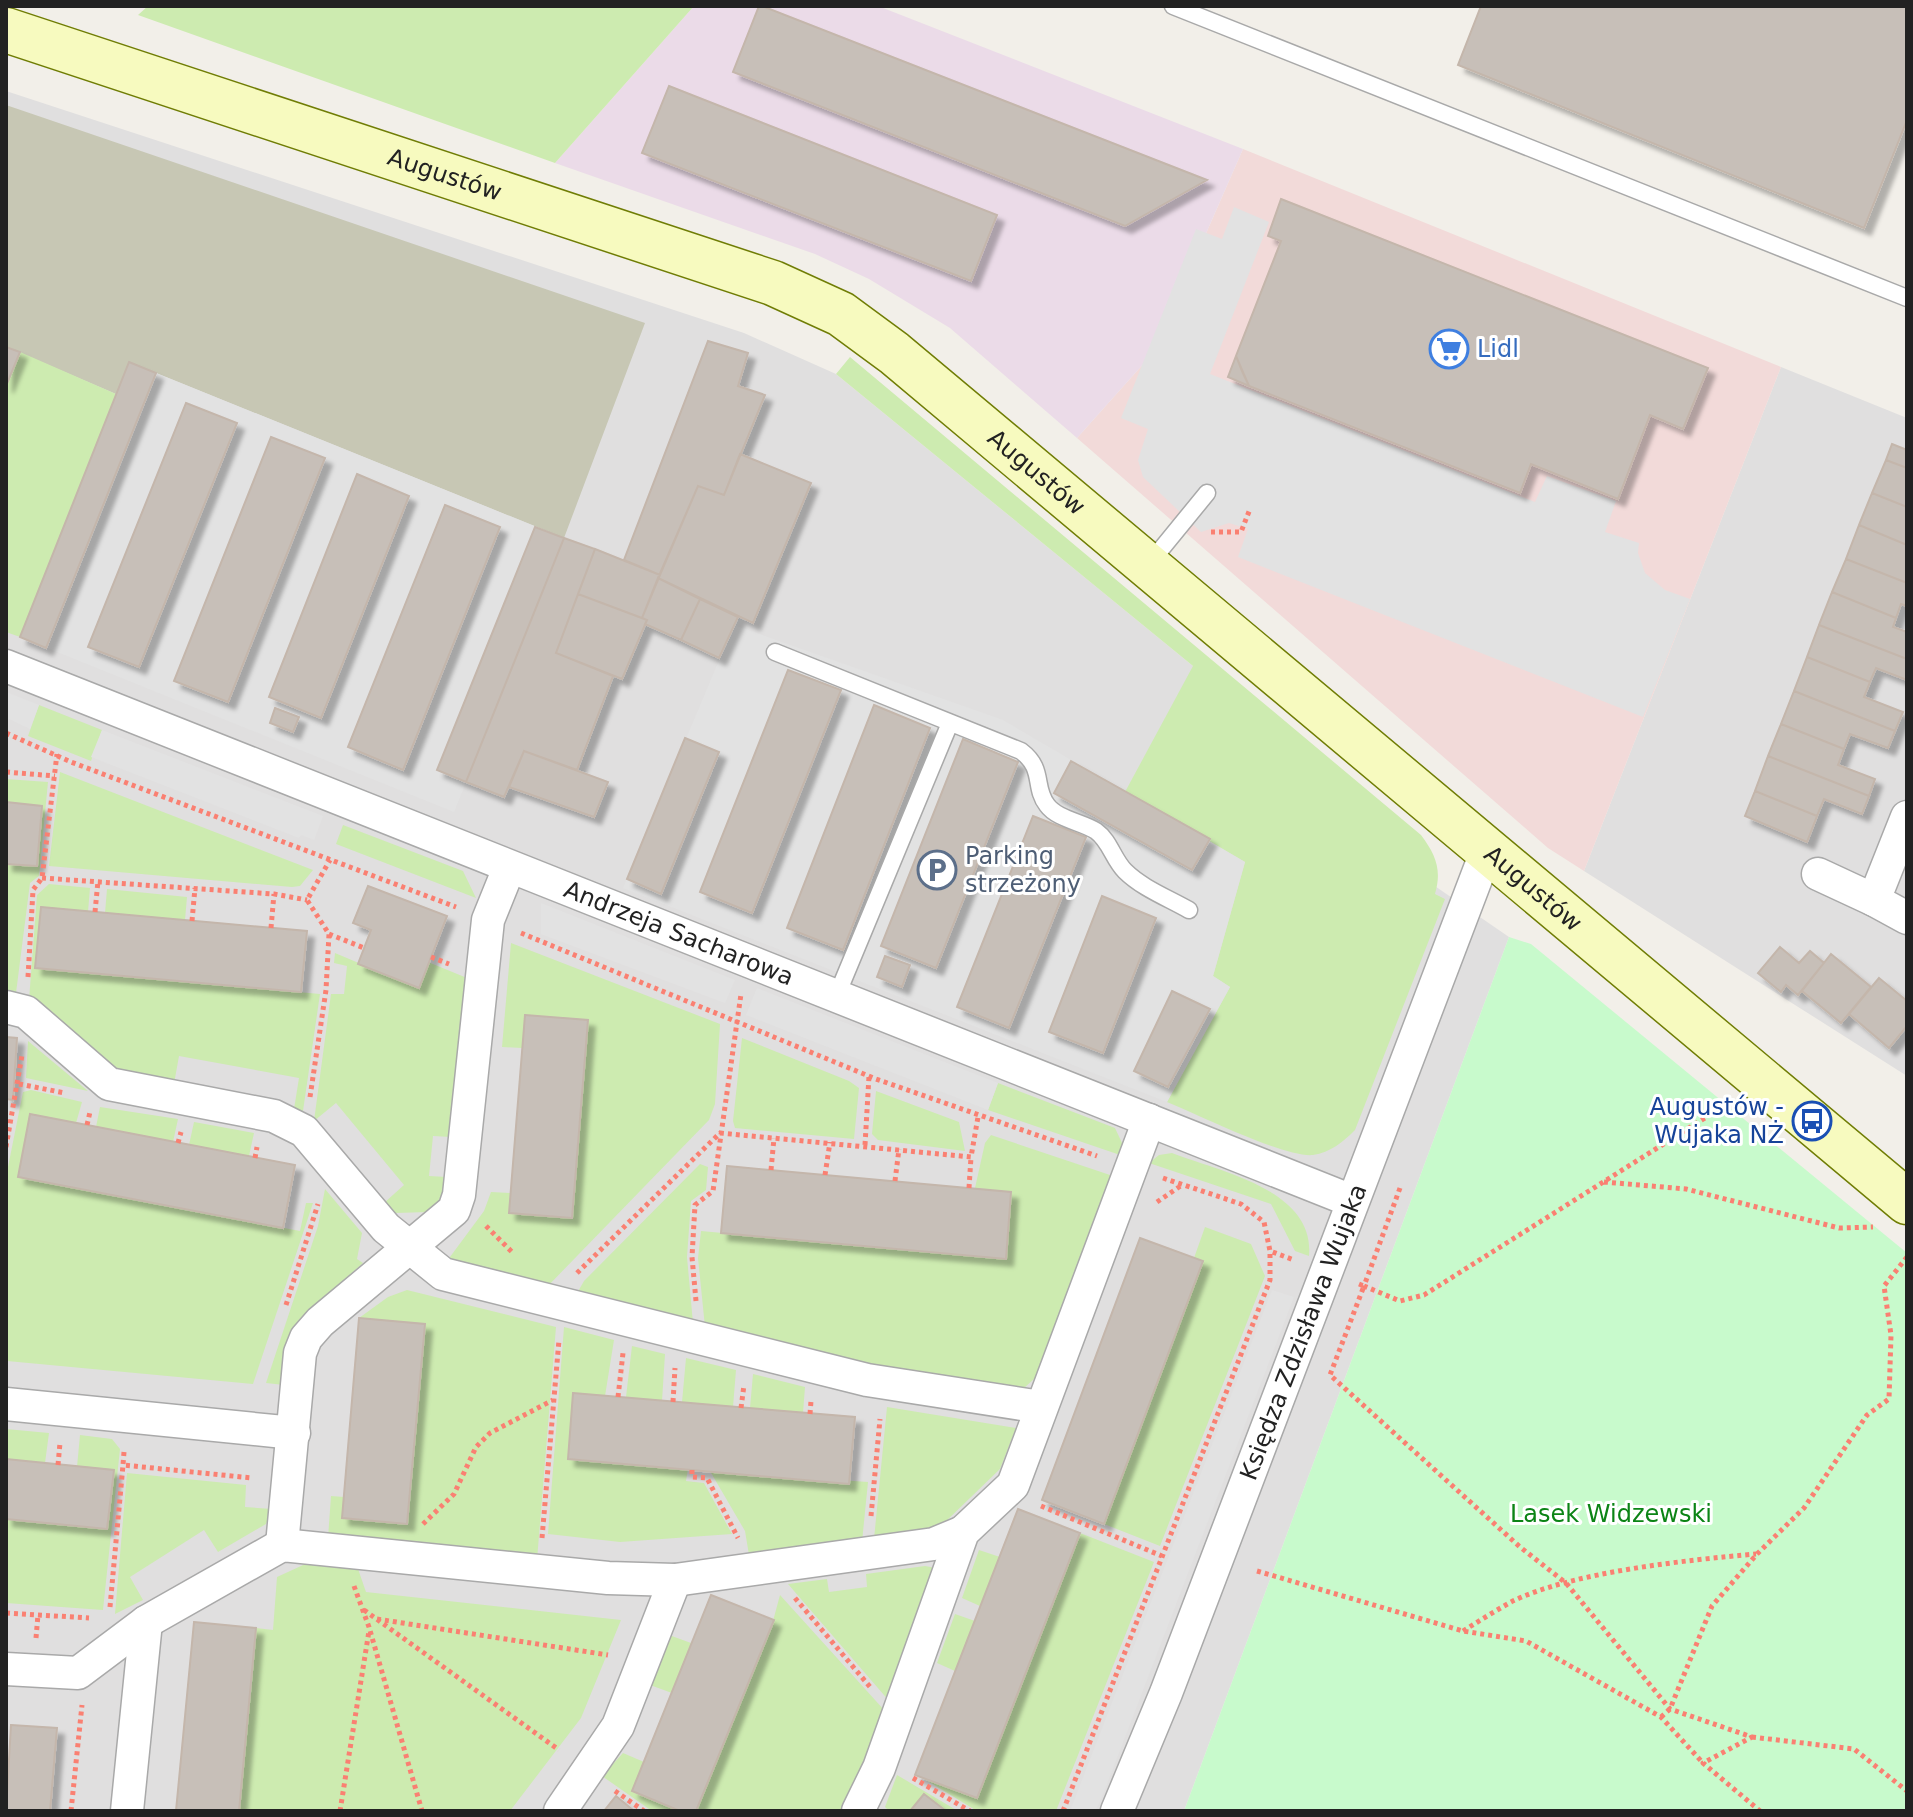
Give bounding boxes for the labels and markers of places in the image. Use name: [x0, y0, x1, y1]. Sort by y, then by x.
supermarket icon: Lidl: [1428, 328, 1470, 370]
place label: Lidl: [1477, 335, 1519, 363]
place label: Parking strzeżony: [965, 842, 1081, 898]
parking icon: Parking strzeżony: [916, 849, 958, 891]
place label: Augustów - Wujaka NŻ: [1649, 1093, 1784, 1149]
bus stop icon: Augustów - Wujaka NŻ: [1791, 1100, 1833, 1142]

